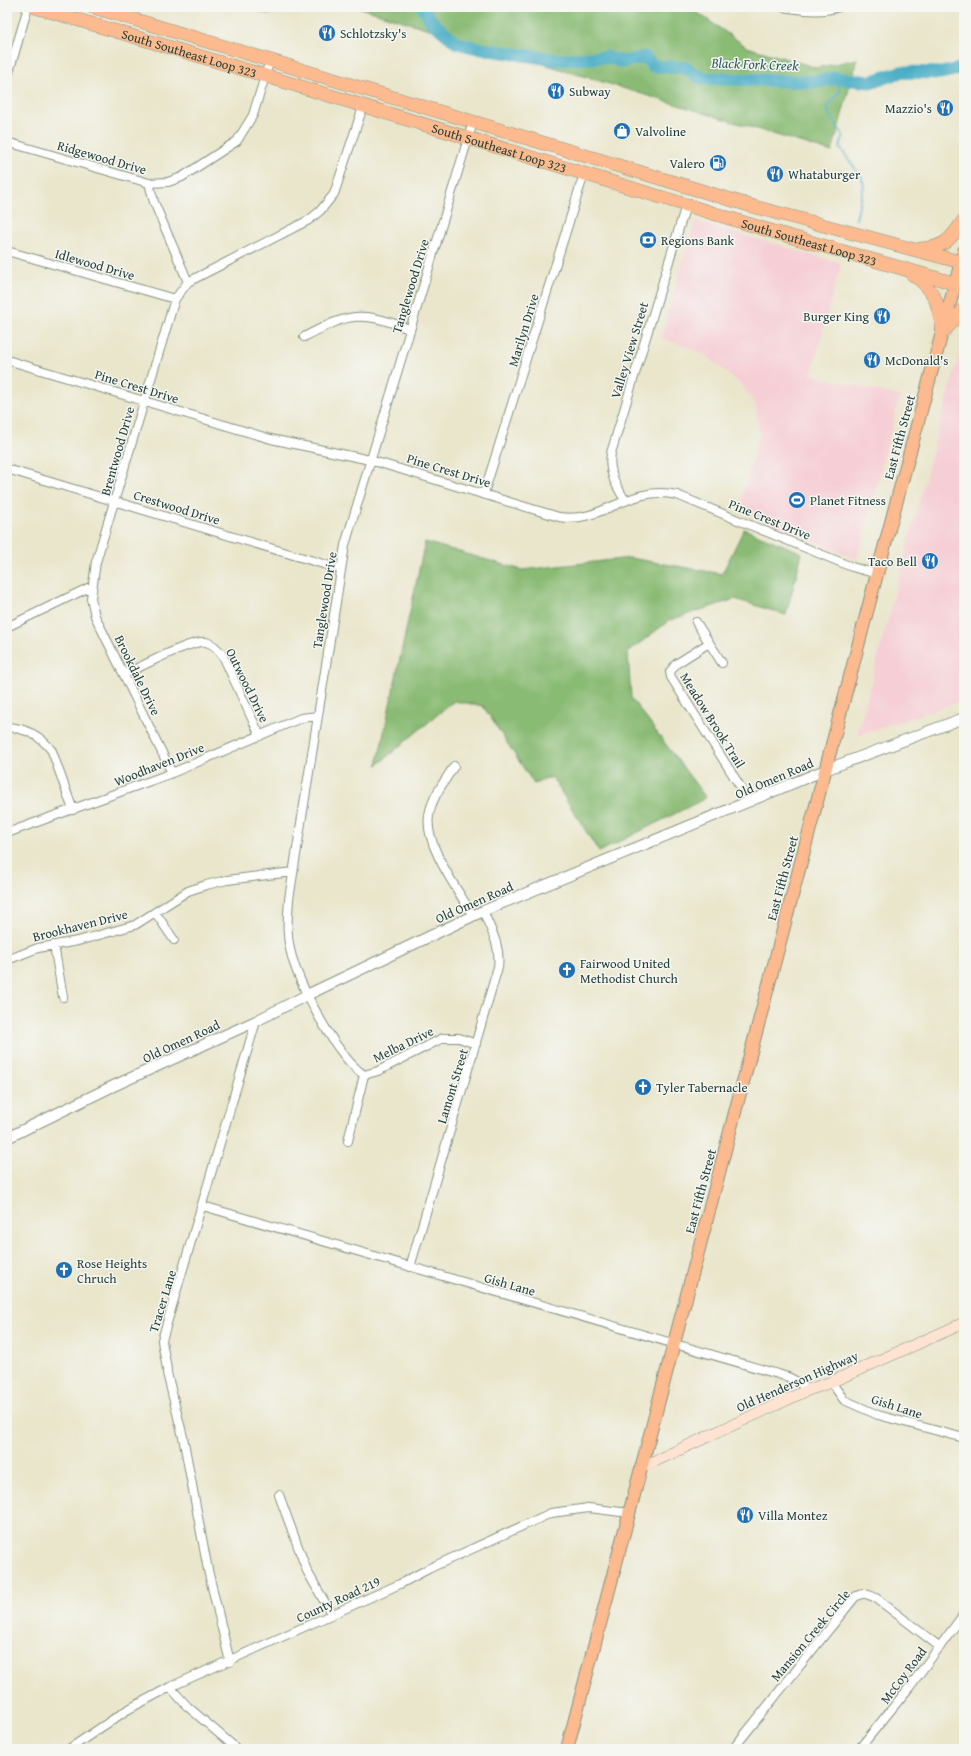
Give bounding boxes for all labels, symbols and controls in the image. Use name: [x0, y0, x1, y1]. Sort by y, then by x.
restaurant icon: Schlotzsky's: [317, 23, 337, 43]
street label: South Southeast Loop 323: [119, 24, 259, 83]
place label: Schlotzsky's: [340, 24, 407, 43]
water label: Black Fork Creek: [710, 52, 800, 76]
restaurant icon: Subway: [546, 81, 566, 101]
place label: Subway: [569, 82, 611, 101]
restaurant icon: Mazzio's: [935, 98, 955, 118]
place label: Mazzio's: [885, 99, 932, 118]
street label: South Southeast Loop 323: [429, 118, 569, 178]
shop icon: Valvoline: [612, 121, 632, 141]
place label: Valvoline: [635, 122, 686, 141]
street label: Ridgewood Drive: [55, 136, 149, 179]
fuel station icon: Valero: [708, 153, 728, 173]
place label: Valero: [670, 154, 705, 173]
restaurant icon: Whataburger: [765, 164, 785, 184]
place label: Whataburger: [788, 165, 861, 184]
street label: South Southeast Loop 323: [739, 213, 879, 271]
bank icon: Regions Bank: [638, 230, 658, 250]
place label: Regions Bank: [661, 231, 734, 250]
street label: Tanglewood Drive: [387, 237, 434, 336]
street label: Idlewood Drive: [53, 244, 137, 285]
street label: Marilyn Drive: [503, 291, 544, 369]
street label: Valley View Street: [606, 299, 653, 401]
restaurant icon: Burger King: [872, 306, 892, 326]
place label: Burger King: [803, 307, 870, 326]
restaurant icon: McDonald's: [862, 350, 882, 370]
place label: McDonald's: [885, 351, 949, 370]
street label: Pine Crest Drive: [92, 365, 181, 408]
street label: East Fifth Street: [879, 392, 920, 482]
street label: Brentwood Drive: [96, 404, 139, 498]
street label: Pine Crest Drive: [404, 449, 493, 492]
street label: Crestwood Drive: [131, 485, 222, 530]
sports icon: Planet Fitness: [787, 490, 807, 510]
place label: Planet Fitness: [810, 491, 886, 510]
street label: Pine Crest Drive: [726, 494, 814, 545]
street label: Tanglewood Drive: [307, 550, 342, 650]
restaurant icon: Taco Bell: [920, 551, 940, 571]
place label: Taco Bell: [868, 552, 917, 571]
street label: Brookdale Drive: [110, 632, 165, 719]
street label: Outwood Drive: [221, 645, 274, 726]
street label: Meadow Brook Trail: [675, 669, 750, 772]
street label: Woodhaven Drive: [111, 738, 207, 791]
street label: Old Omen Road: [732, 753, 816, 803]
street label: East Fifth Street: [762, 833, 803, 923]
street label: Old Omen Road: [432, 877, 516, 928]
street label: Brookhaven Drive: [31, 905, 130, 946]
place label: Fairwood United Methodist Church: [580, 954, 679, 988]
church icon: Fairwood United Methodist Church: [557, 960, 577, 980]
street label: Old Omen Road: [139, 1015, 223, 1068]
street label: Melba Drive: [370, 1022, 437, 1067]
street label: Lamont Street: [432, 1046, 473, 1126]
church icon: Tyler Tabernacle: [633, 1077, 653, 1097]
place label: Tyler Tabernacle: [656, 1078, 748, 1097]
street label: East Fifth Street: [680, 1146, 721, 1236]
place label: Rose Heights Chruch: [77, 1254, 147, 1288]
church icon: Rose Heights Chruch: [54, 1260, 74, 1280]
street label: Tracer Lane: [144, 1267, 181, 1335]
street label: Gish Lane: [482, 1268, 538, 1301]
street label: Old Henderson Highway: [733, 1346, 862, 1417]
street label: Gish Lane: [869, 1389, 925, 1424]
restaurant icon: Villa Montez: [735, 1505, 755, 1525]
place label: Villa Montez: [758, 1506, 828, 1525]
street label: County Road 219: [293, 1572, 383, 1627]
street label: Mansion Creek Circle: [766, 1585, 855, 1685]
street label: McCoy Road: [876, 1643, 931, 1708]

